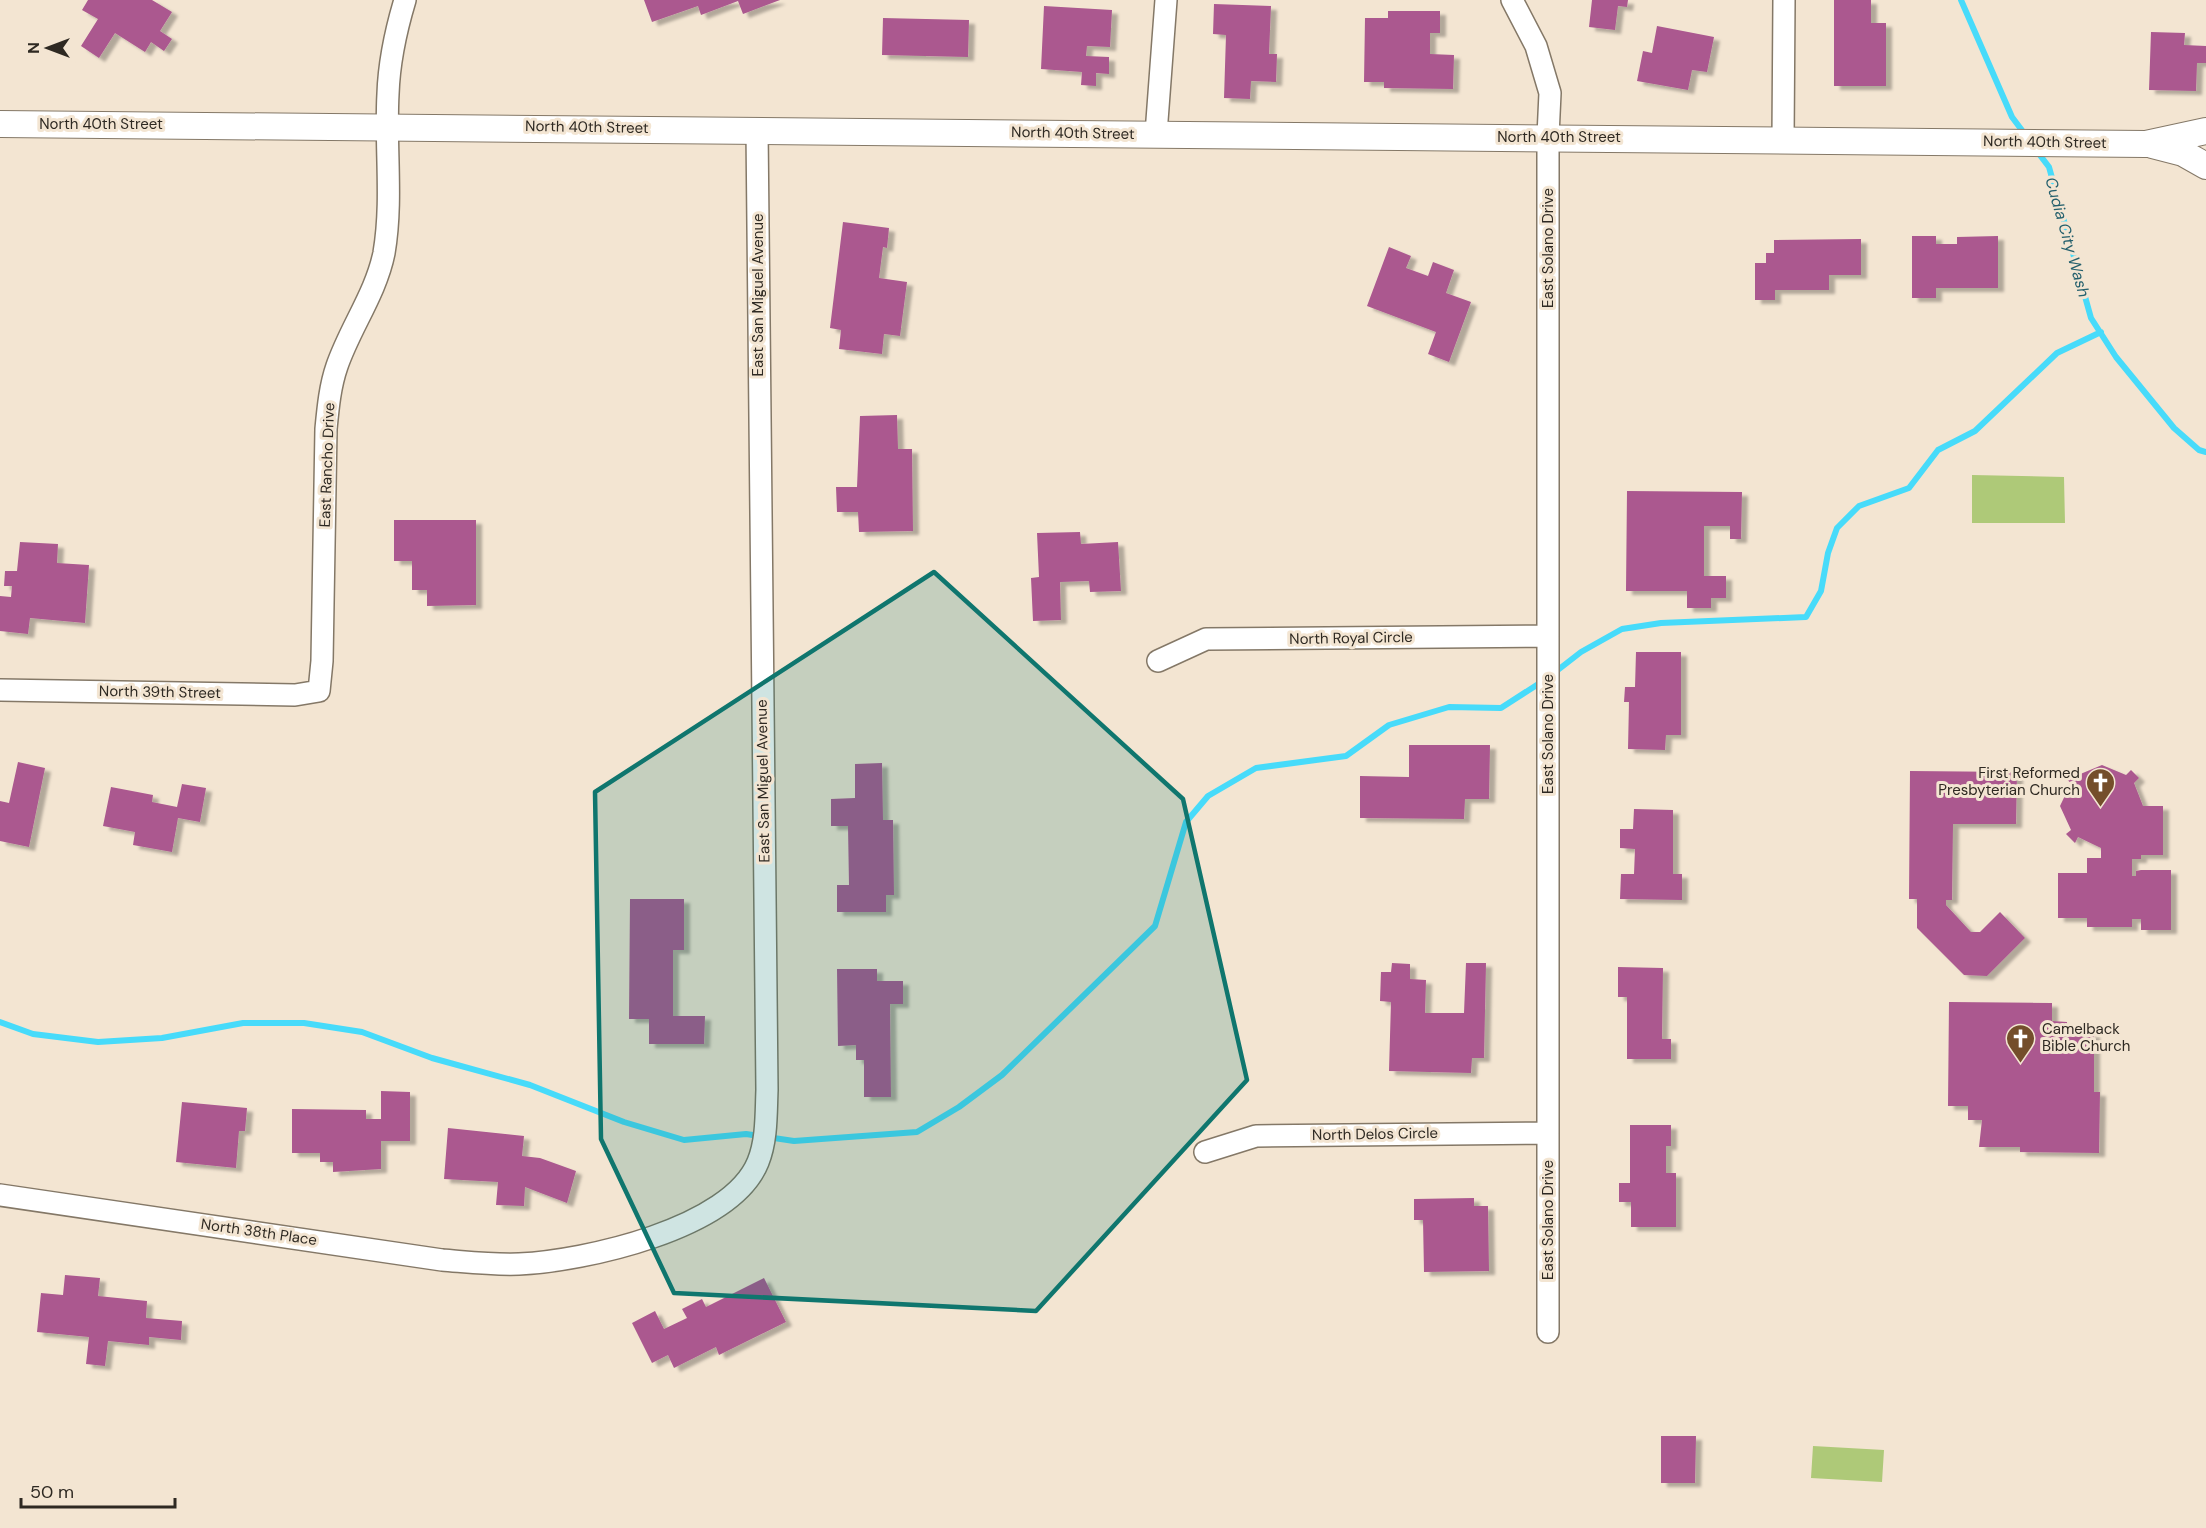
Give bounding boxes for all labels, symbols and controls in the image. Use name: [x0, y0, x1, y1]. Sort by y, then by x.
north arrow: [18, 18, 78, 78]
text: N: [23, 42, 44, 54]
street label: North 40th Street: [39, 114, 163, 134]
street label: North 40th Street: [525, 116, 649, 138]
street label: North 40th Street: [1011, 122, 1135, 144]
street label: North 40th Street: [1497, 127, 1621, 147]
street label: North 40th Street: [1983, 131, 2107, 153]
water label: Cudia City Wash: [2040, 175, 2095, 300]
street label: East Solano Drive: [1538, 188, 1558, 308]
street label: East San Miguel Avenue: [748, 213, 768, 377]
street label: East Rancho Drive: [315, 402, 339, 528]
street label: North Royal Circle: [1289, 627, 1413, 649]
street label: East Solano Drive: [1538, 674, 1558, 794]
street label: North 39th Street: [99, 681, 221, 703]
street label: East San Miguel Avenue: [752, 699, 774, 863]
place label: First Reformed Presbyterian Church: [1938, 763, 2080, 800]
church icon: First Reformed Presbyterian Church: [2085, 766, 2117, 808]
place label: Camelback Bible Church: [2042, 1019, 2130, 1056]
church icon: Camelback Bible Church: [2005, 1022, 2037, 1064]
street label: North Delos Circle: [1312, 1123, 1438, 1145]
street label: East Solano Drive: [1538, 1160, 1558, 1280]
street label: North 38th Place: [200, 1214, 318, 1250]
scale bar: [21, 1471, 176, 1509]
text: 50 m: [30, 1480, 74, 1504]

